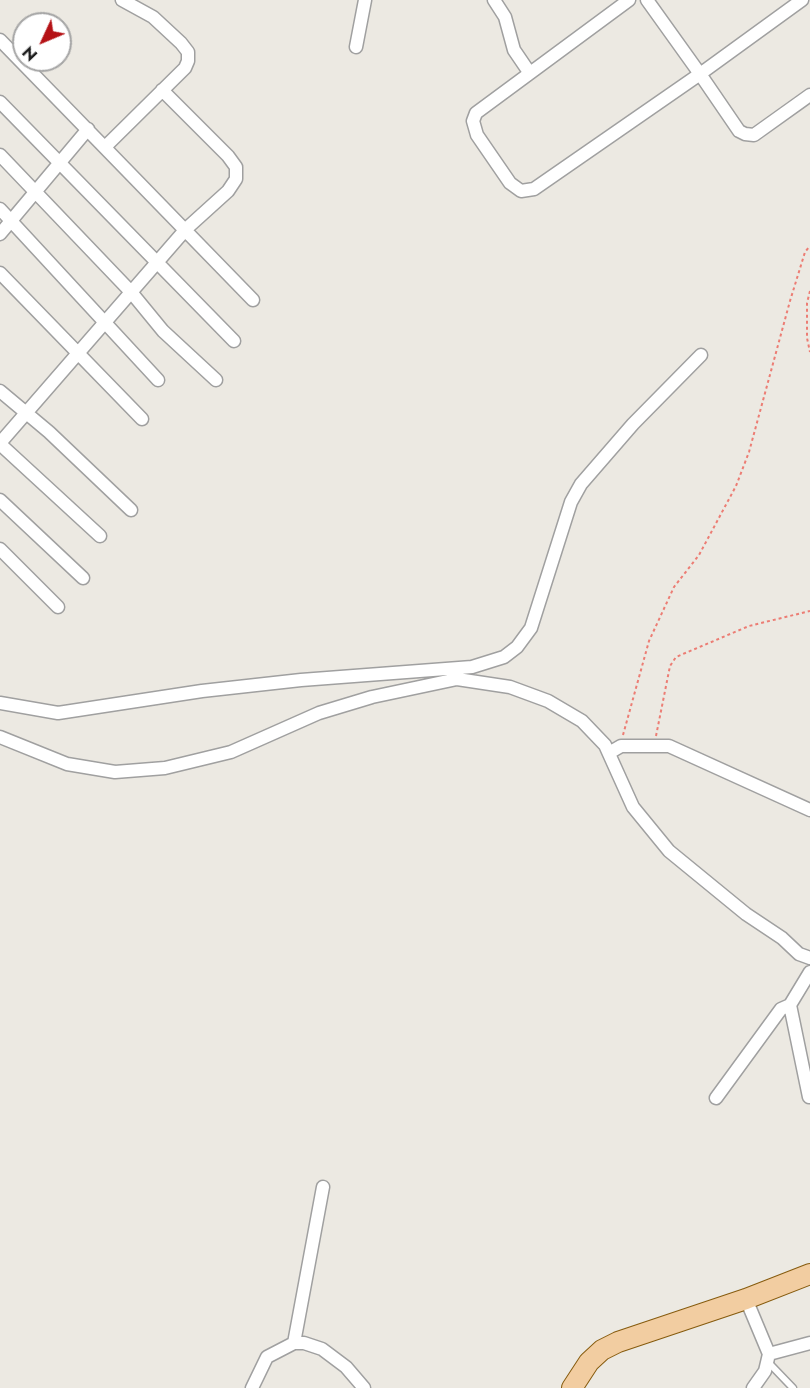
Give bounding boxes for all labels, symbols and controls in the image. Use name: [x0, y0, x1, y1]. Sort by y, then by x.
north arrow: [12, 12, 72, 72]
text: N: [17, 41, 43, 66]

